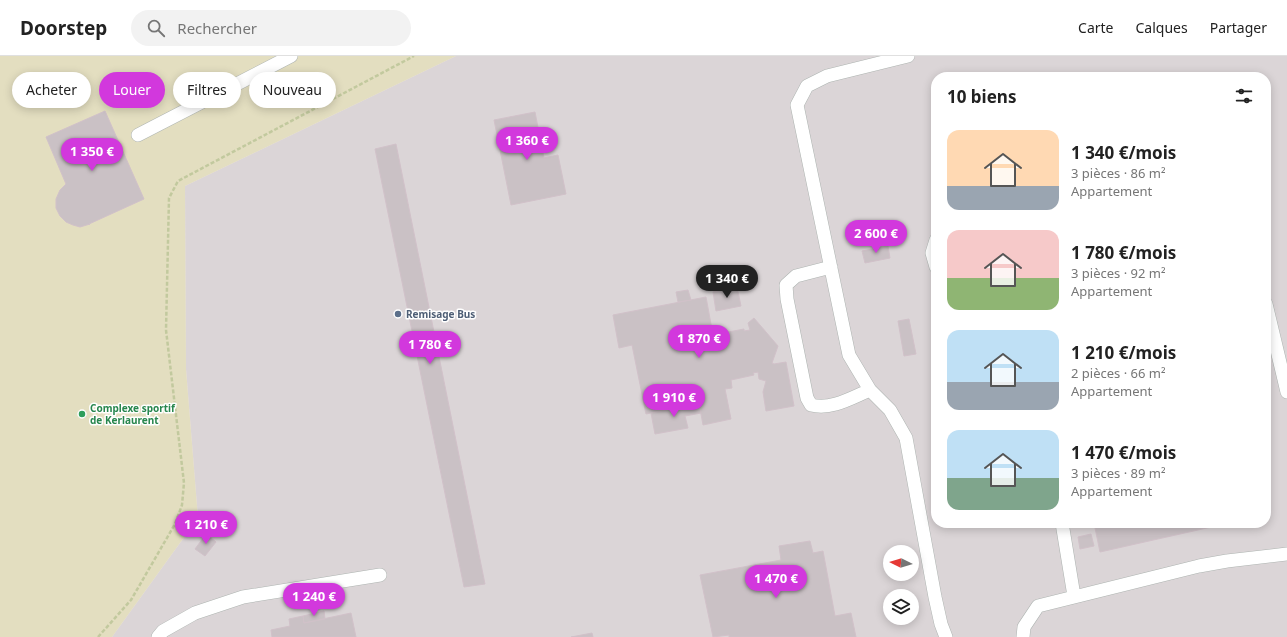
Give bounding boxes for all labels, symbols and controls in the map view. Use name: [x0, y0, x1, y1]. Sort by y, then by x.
search box: [131, 10, 411, 46]
text: Doorstep: [20, 15, 107, 41]
icon: search: [145, 17, 167, 39]
text: Rechercher: [177, 18, 257, 38]
text: Carte: [1078, 18, 1114, 37]
text: Calques: [1136, 18, 1188, 37]
text: Partager: [1210, 18, 1267, 37]
chip: Acheter: [12, 72, 91, 108]
chip: Louer: [99, 72, 165, 108]
chip: Filtres: [173, 72, 241, 108]
chip: Nouveau: [249, 72, 336, 108]
text: 10 biens: [947, 85, 1016, 108]
icon: filters: [1233, 85, 1255, 107]
pin: 1 360 €: [490, 127, 564, 161]
text: 1 360 €: [505, 131, 549, 149]
pin: 1 350 €: [55, 138, 129, 172]
text: 1 340 €/mois: [1071, 141, 1176, 164]
text: 1 350 €: [70, 142, 114, 160]
icon: home: [979, 146, 1027, 194]
text: 3 pièces · 86 m²: [1071, 164, 1166, 182]
text: Appartement: [1071, 182, 1152, 200]
pin: 2 600 €: [839, 220, 913, 254]
text: 2 600 €: [854, 224, 898, 242]
text: 1 780 €/mois: [1071, 241, 1176, 264]
icon: home: [979, 246, 1027, 294]
text: 3 pièces · 92 m²: [1071, 264, 1166, 282]
pin: 1 340 €: [690, 265, 764, 299]
text: 1 340 €: [705, 269, 749, 287]
text: Appartement: [1071, 282, 1152, 300]
place label: Remisage Bus: [406, 307, 475, 321]
marker: Remisage Bus: [393, 309, 403, 319]
pin: 1 870 €: [662, 325, 736, 359]
text: 1 870 €: [677, 329, 721, 347]
pin: 1 780 €: [393, 331, 467, 365]
text: 1 780 €: [408, 335, 452, 353]
text: 1 210 €/mois: [1071, 341, 1176, 364]
icon: home: [979, 346, 1027, 394]
text: 2 pièces · 66 m²: [1071, 364, 1166, 382]
text: Appartement: [1071, 382, 1152, 400]
pin: 1 910 €: [637, 384, 711, 418]
text: 1 910 €: [652, 388, 696, 406]
place label: Complexe sportif de Kerlaurent: [90, 401, 176, 427]
marker: Complexe sportif de Kerlaurent: [77, 409, 87, 419]
text: 1 470 €/mois: [1071, 441, 1176, 464]
icon: home: [979, 446, 1027, 494]
text: 3 pièces · 89 m²: [1071, 464, 1166, 482]
text: Appartement: [1071, 482, 1152, 500]
pin: 1 210 €: [169, 511, 243, 545]
text: 1 210 €: [184, 515, 228, 533]
north arrow: [883, 545, 919, 581]
map controls: [883, 545, 919, 625]
pin: 1 470 €: [739, 565, 813, 599]
text: 1 470 €: [754, 569, 798, 587]
pin: 1 240 €: [277, 583, 351, 617]
text: 1 240 €: [292, 587, 336, 605]
button: layers: [883, 589, 919, 625]

